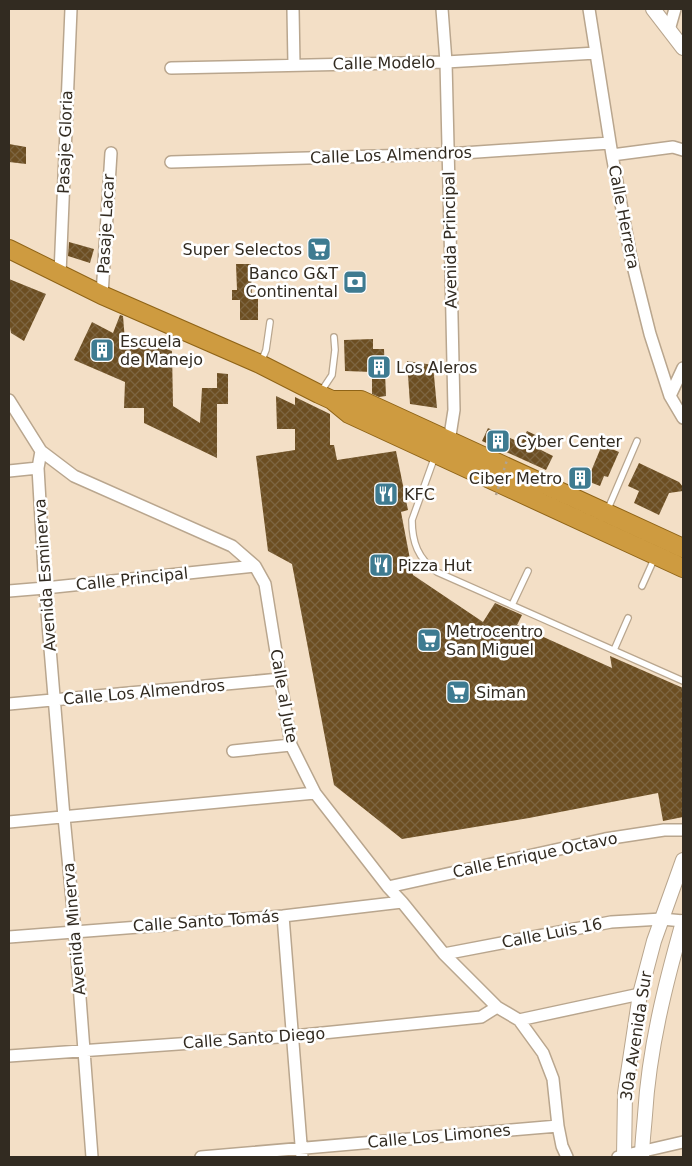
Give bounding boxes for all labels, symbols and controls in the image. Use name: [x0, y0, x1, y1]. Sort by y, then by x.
street label: Calle Modelo: [333, 53, 435, 73]
street label: Pasaje Gloria: [54, 90, 76, 194]
street label: Calle Los Almendros: [310, 143, 472, 167]
street label: Calle Herrera: [605, 163, 643, 271]
street label: Avenida Principal: [439, 171, 461, 309]
street label: Pasaje Lacar: [94, 173, 118, 275]
supermarket icon: Super Selectos: [306, 236, 332, 262]
place label: Super Selectos: [183, 240, 302, 259]
place label: Banco G&T Continental: [246, 264, 338, 301]
bank icon: Banco G&T Continental: [342, 269, 368, 295]
place label: Escuela de Manejo: [120, 332, 203, 369]
building icon: Escuela de Manejo: [89, 337, 115, 363]
building icon: Los Aleros: [366, 354, 392, 380]
place label: Los Aleros: [396, 358, 477, 377]
building icon: Cyber Center: [485, 428, 511, 454]
place label: Cyber Center: [516, 432, 623, 451]
building icon: Ciber Metro: [567, 465, 593, 491]
place label: Ciber Metro: [469, 469, 562, 488]
restaurant icon: KFC: [373, 481, 399, 507]
place label: KFC: [404, 485, 435, 504]
street label: Avenida Esminerva: [30, 498, 60, 652]
restaurant icon: Pizza Hut: [368, 552, 394, 578]
place label: Pizza Hut: [398, 556, 472, 575]
street label: Calle Principal: [75, 564, 189, 594]
place label: Metrocentro San Miguel: [446, 622, 543, 659]
supermarket icon: Metrocentro San Miguel: [416, 627, 442, 653]
street label: Calle al Jute: [266, 648, 302, 744]
street label: Calle Los Almendros: [62, 675, 226, 709]
supermarket icon: Siman: [445, 679, 471, 705]
place label: Siman: [476, 683, 526, 702]
street label: Calle Enrique Octavo: [451, 828, 619, 882]
street label: Avenida Minerva: [59, 862, 89, 996]
street label: Calle Santo Tomás: [132, 906, 280, 936]
street label: Calle Luis 16: [500, 914, 604, 952]
street label: 30a Avenida Sur: [616, 969, 656, 1102]
street label: Calle Santo Diego: [182, 1024, 326, 1052]
street label: Calle Los Limones: [367, 1120, 511, 1152]

